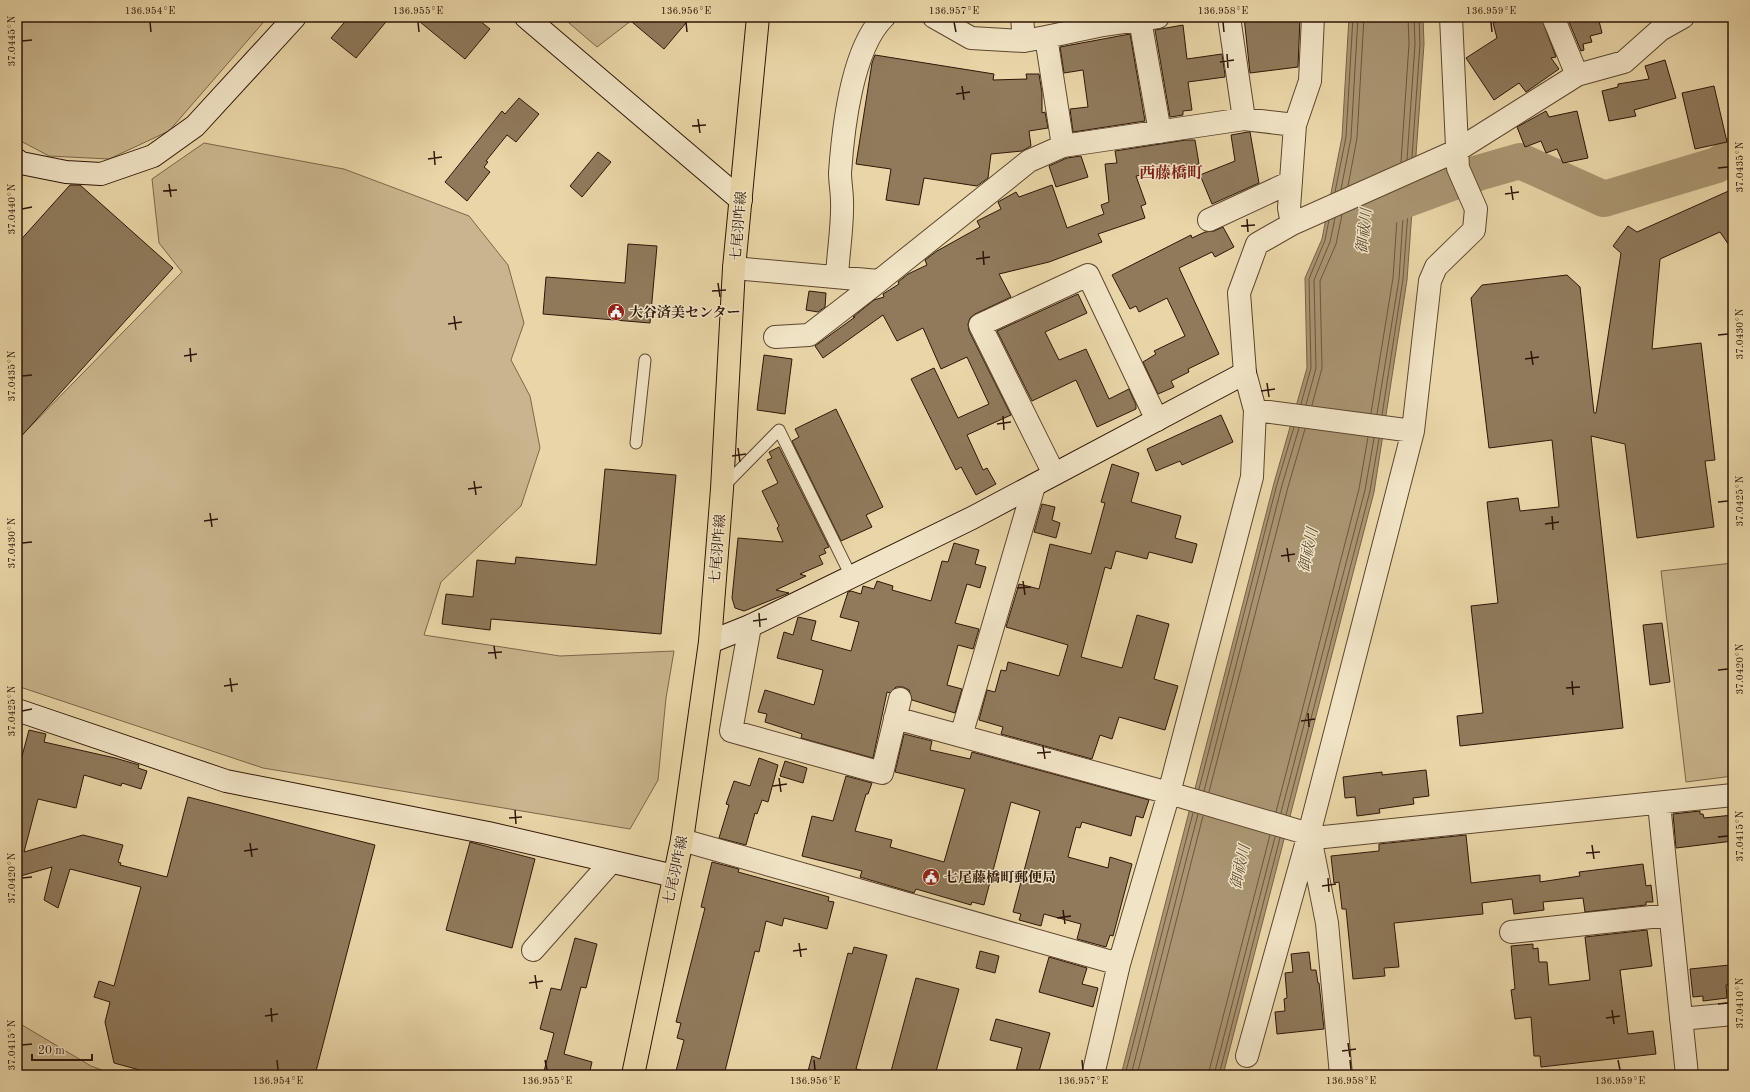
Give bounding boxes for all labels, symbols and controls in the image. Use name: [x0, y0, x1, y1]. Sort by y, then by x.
text: 136.954°E: [125, 6, 175, 16]
text: 136.955°E: [393, 6, 443, 16]
text: 136.956°E: [661, 6, 711, 16]
text: 136.957°E: [929, 6, 979, 16]
text: 136.958°E: [1198, 6, 1248, 16]
text: 136.959°E: [1466, 6, 1516, 16]
text: 37.0445°N: [7, 15, 17, 67]
text: 37.0435°N: [1735, 141, 1745, 193]
district label: 西藤橋町: [1139, 164, 1203, 182]
text: 37.0440°N: [7, 183, 17, 235]
street label: 七尾羽咋線: [728, 191, 749, 262]
water label: 御祓川: [1354, 206, 1376, 254]
public building icon: 大谷済美センター: [606, 302, 626, 322]
place label: 大谷済美センター: [629, 304, 740, 320]
text: 37.0430°N: [1735, 308, 1745, 360]
text: 37.0435°N: [7, 350, 17, 402]
text: 37.0425°N: [1735, 475, 1745, 527]
street label: 七尾羽咋線: [707, 514, 728, 585]
text: 37.0430°N: [7, 517, 17, 569]
water label: 御祓川: [1295, 524, 1322, 574]
text: 37.0420°N: [1735, 643, 1745, 695]
text: 37.0425°N: [7, 685, 17, 737]
text: 37.0415°N: [1735, 810, 1745, 862]
street label: 七尾羽咋線: [661, 834, 690, 906]
water label: 御祓川: [1227, 841, 1254, 891]
text: 37.0420°N: [7, 852, 17, 904]
public building icon: 七尾藤橋町郵便局: [921, 867, 941, 887]
place label: 七尾藤橋町郵便局: [944, 870, 1056, 885]
text: 37.0410°N: [1735, 977, 1745, 1029]
text: 37.0415°N: [7, 1019, 17, 1071]
scale bar: [32, 1036, 92, 1062]
text: 20 m: [38, 1045, 65, 1057]
text: 136.954°E: [253, 1076, 303, 1086]
text: 136.955°E: [522, 1076, 572, 1086]
text: 136.956°E: [790, 1076, 840, 1086]
text: 136.957°E: [1058, 1076, 1108, 1086]
text: 136.958°E: [1326, 1076, 1376, 1086]
text: 136.959°E: [1595, 1076, 1645, 1086]

